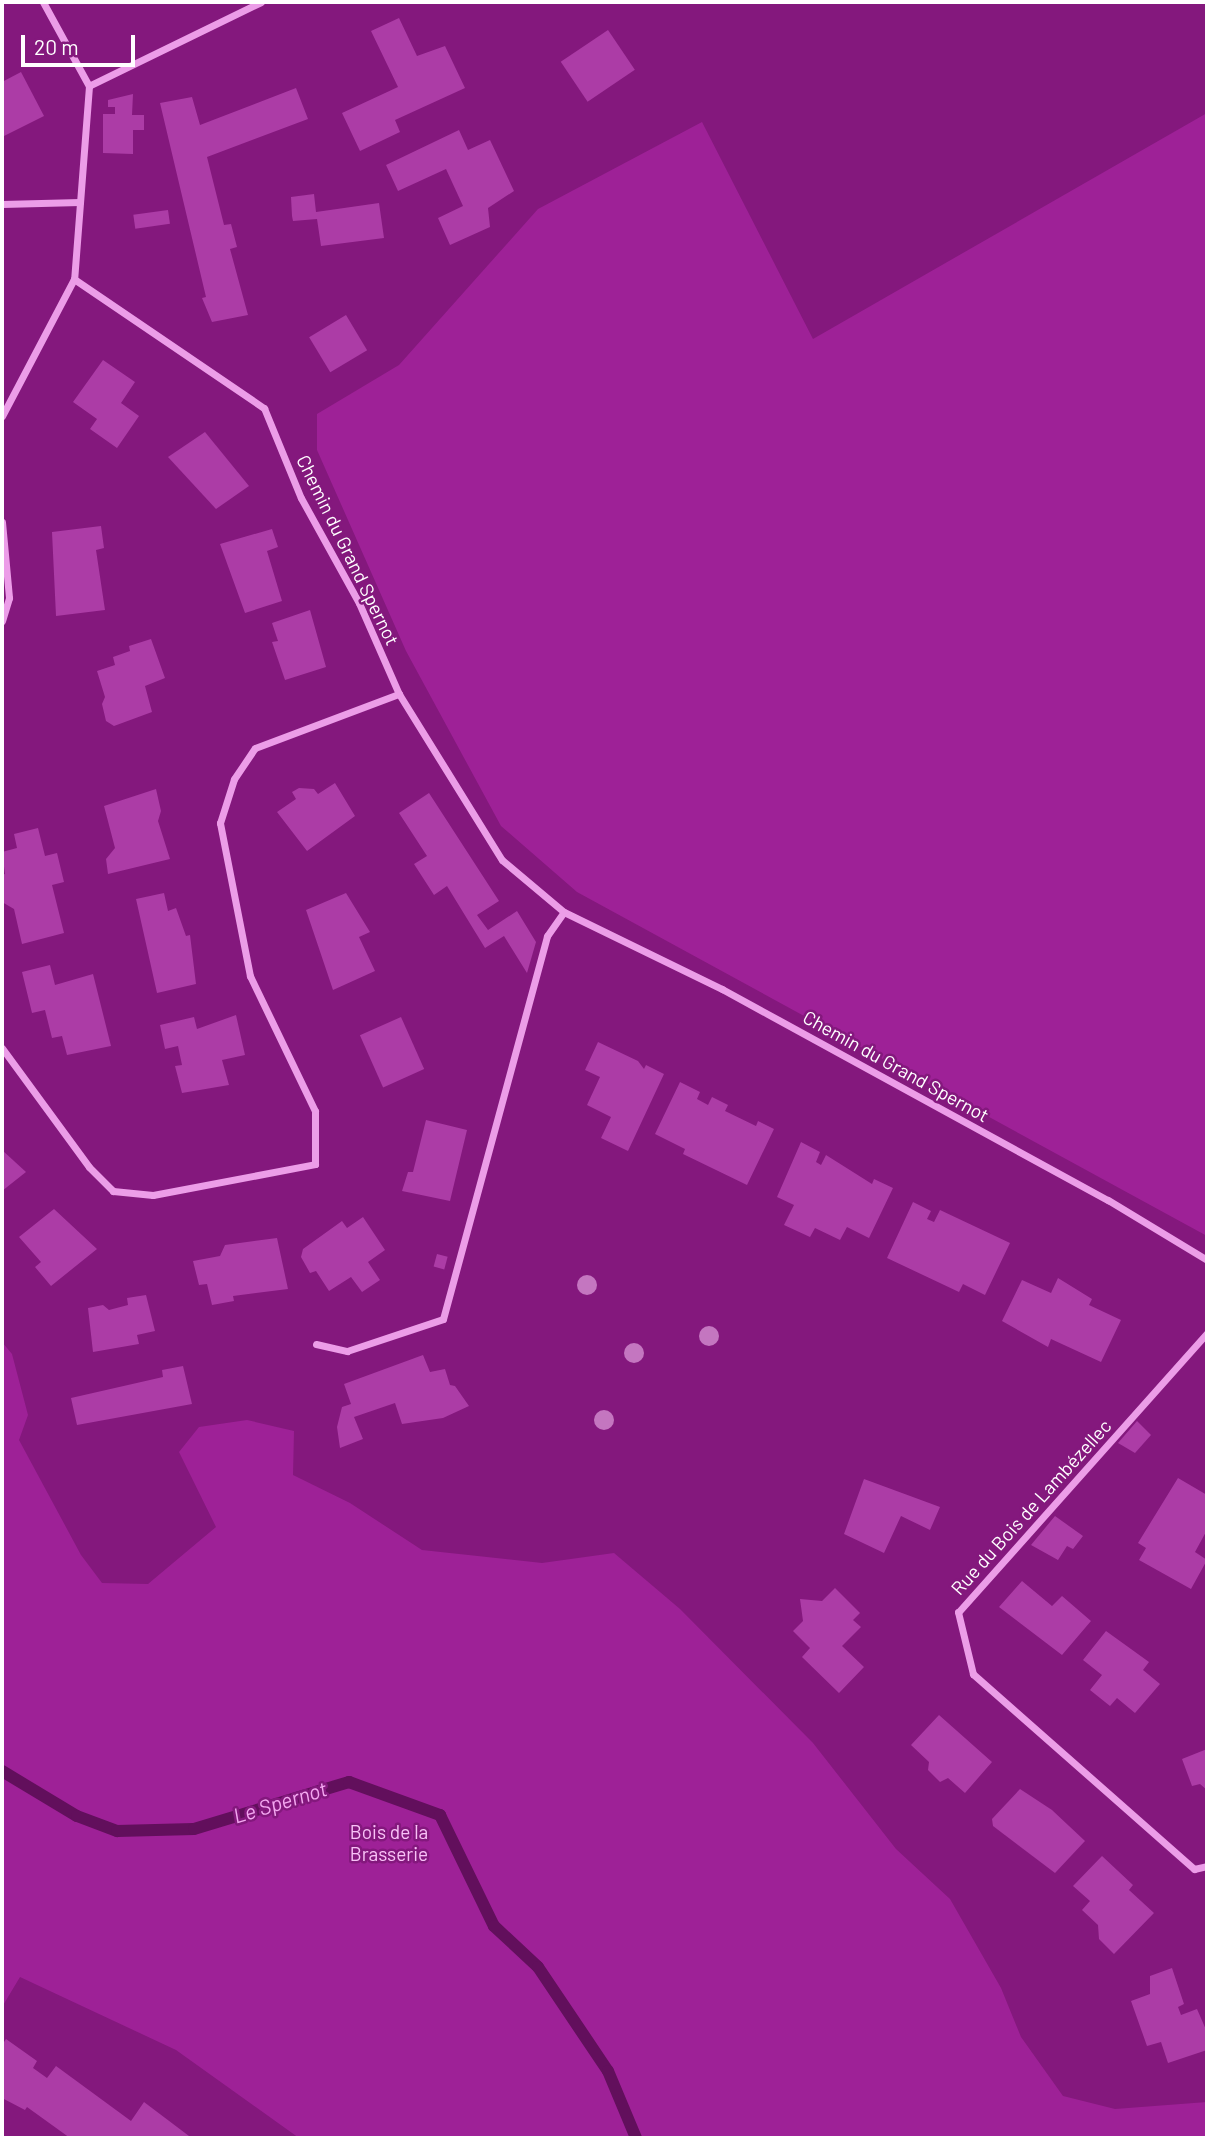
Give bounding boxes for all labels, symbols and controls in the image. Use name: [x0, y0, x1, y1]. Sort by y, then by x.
scale bar: [24, 21, 138, 65]
text: 20 m: [34, 34, 79, 59]
street label: Chemin du Grand Spernot: [292, 451, 404, 649]
street label: Chemin du Grand Spernot: [799, 1005, 993, 1127]
street label: Rue du Bois de Lambézellec: [946, 1415, 1116, 1599]
water label: Le Spernot: [230, 1776, 330, 1828]
park label: Bois de la Brasserie: [350, 1821, 428, 1865]

